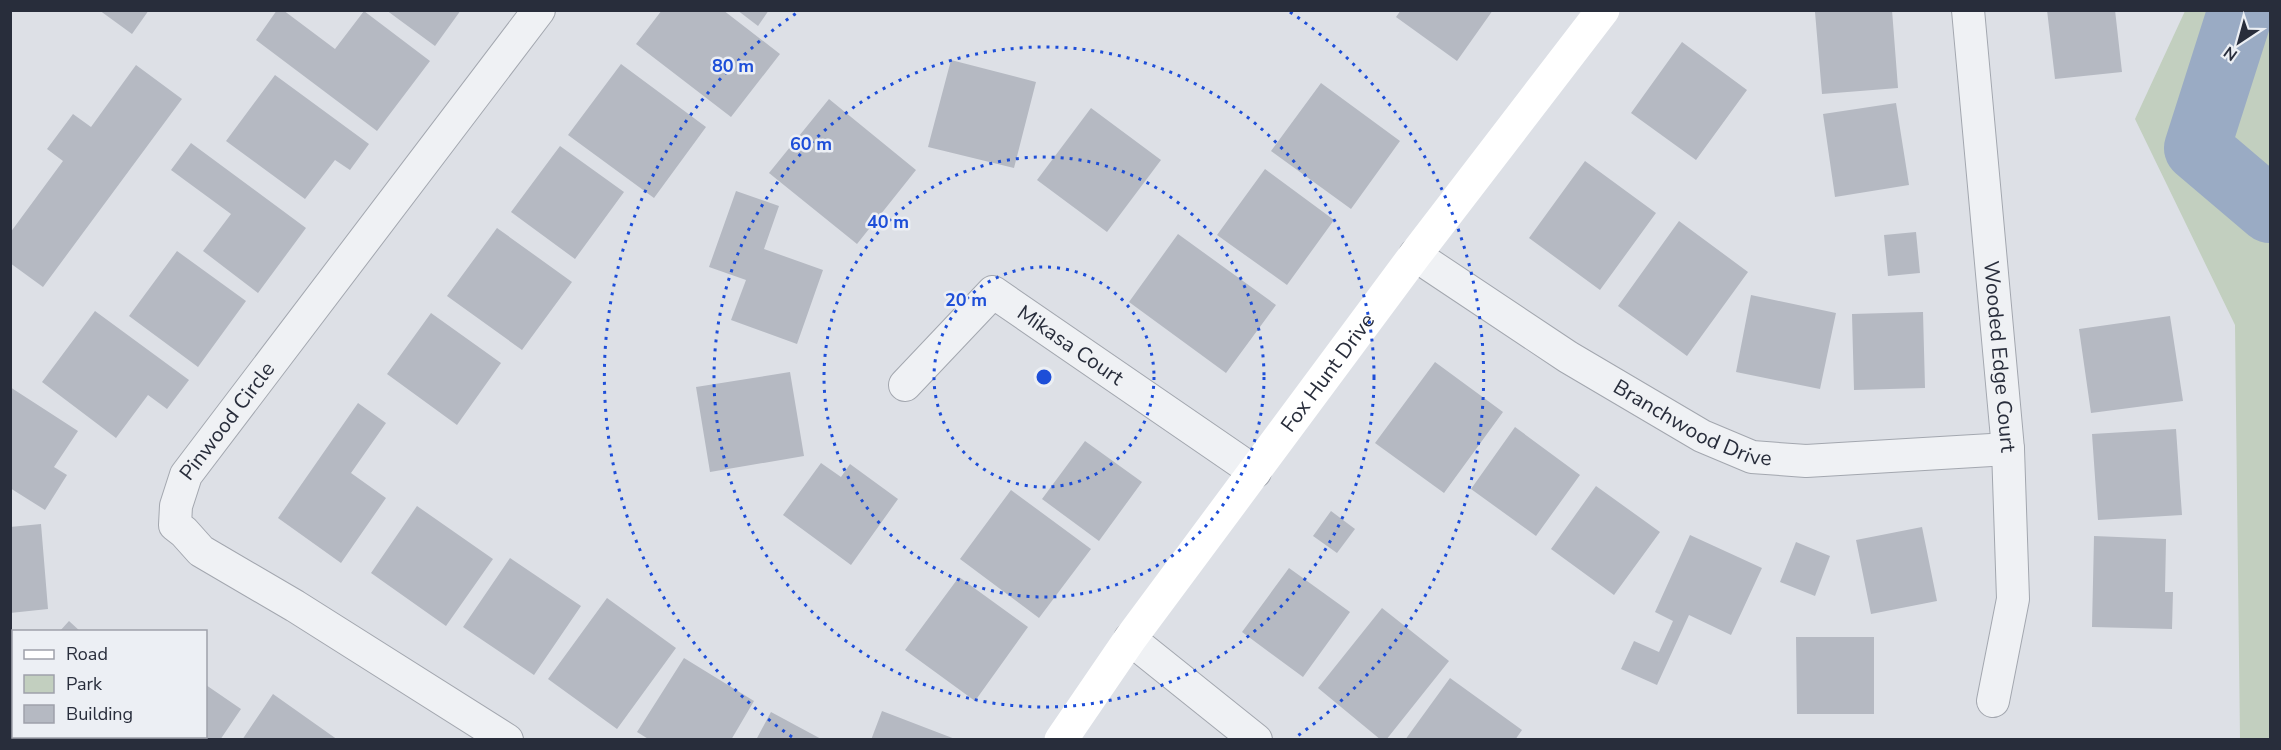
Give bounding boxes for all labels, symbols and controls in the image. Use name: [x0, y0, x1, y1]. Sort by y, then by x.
north arrow: [2209, 12, 2269, 72]
text: N: [2219, 41, 2242, 66]
text: 80 m: [712, 54, 754, 78]
text: 60 m: [790, 132, 832, 156]
text: 40 m: [867, 210, 909, 234]
street label: Wooded Edge Court: [1977, 260, 2022, 454]
text: 20 m: [945, 288, 987, 312]
street label: Mikasa Court: [1012, 299, 1130, 392]
street label: Fox Hunt Drive: [1274, 308, 1381, 438]
street label: Pinwood Circle: [173, 356, 281, 486]
centre of rings: [1034, 367, 1054, 387]
street label: Branchwood Drive: [1608, 373, 1773, 472]
legend: [12, 630, 207, 738]
text: Road: [66, 642, 108, 666]
text: Park: [66, 672, 103, 696]
text: Building: [66, 702, 133, 726]

